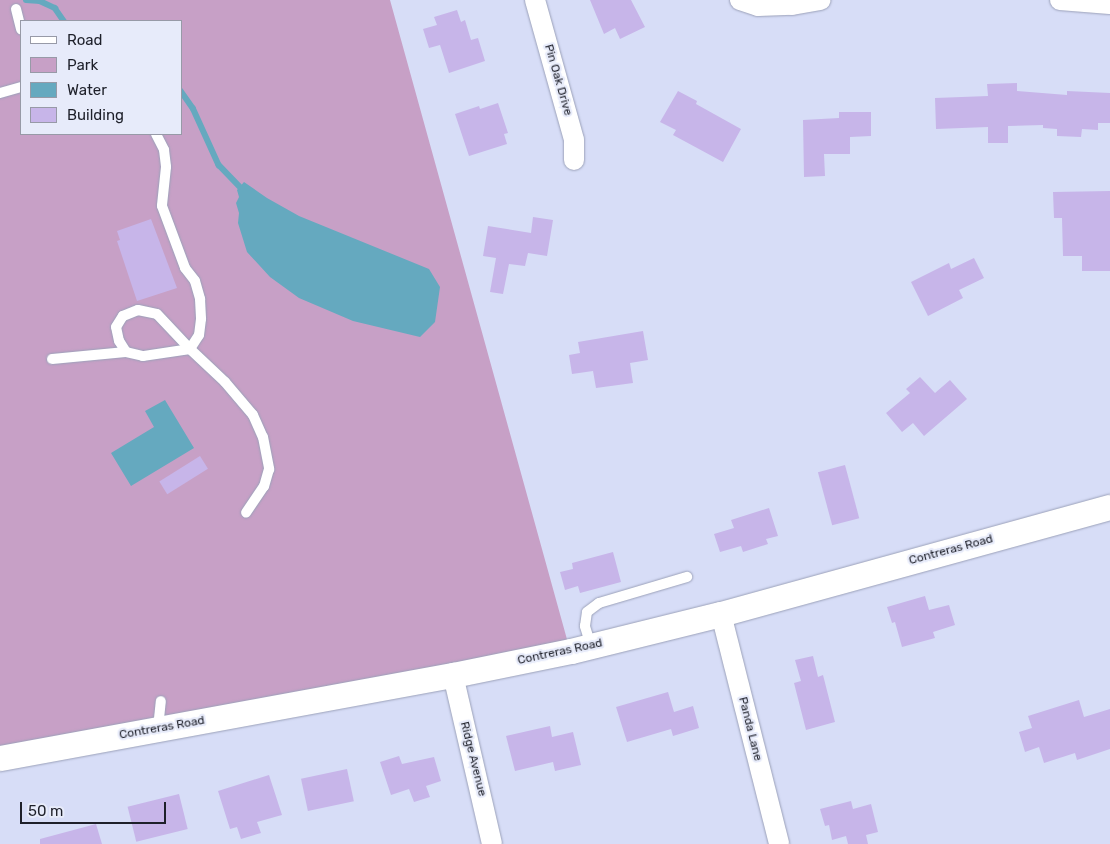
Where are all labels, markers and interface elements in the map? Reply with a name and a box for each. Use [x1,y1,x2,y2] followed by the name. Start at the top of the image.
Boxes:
[20,20,182,135] legend
[67,31,103,49] text: Road
[541,43,575,117] street label: Pin Oak Drive
[67,56,98,74] text: Park
[67,81,107,99] text: Water
[67,106,124,124] text: Building
[907,532,995,568] street label: Contreras Road
[516,636,604,668] street label: Contreras Road
[735,695,765,763] street label: Panda Lane
[118,713,206,743] street label: Contreras Road
[457,720,489,798] street label: Ridge Avenue
[22,792,169,824] scale bar
[28,802,63,820] text: 50 m

